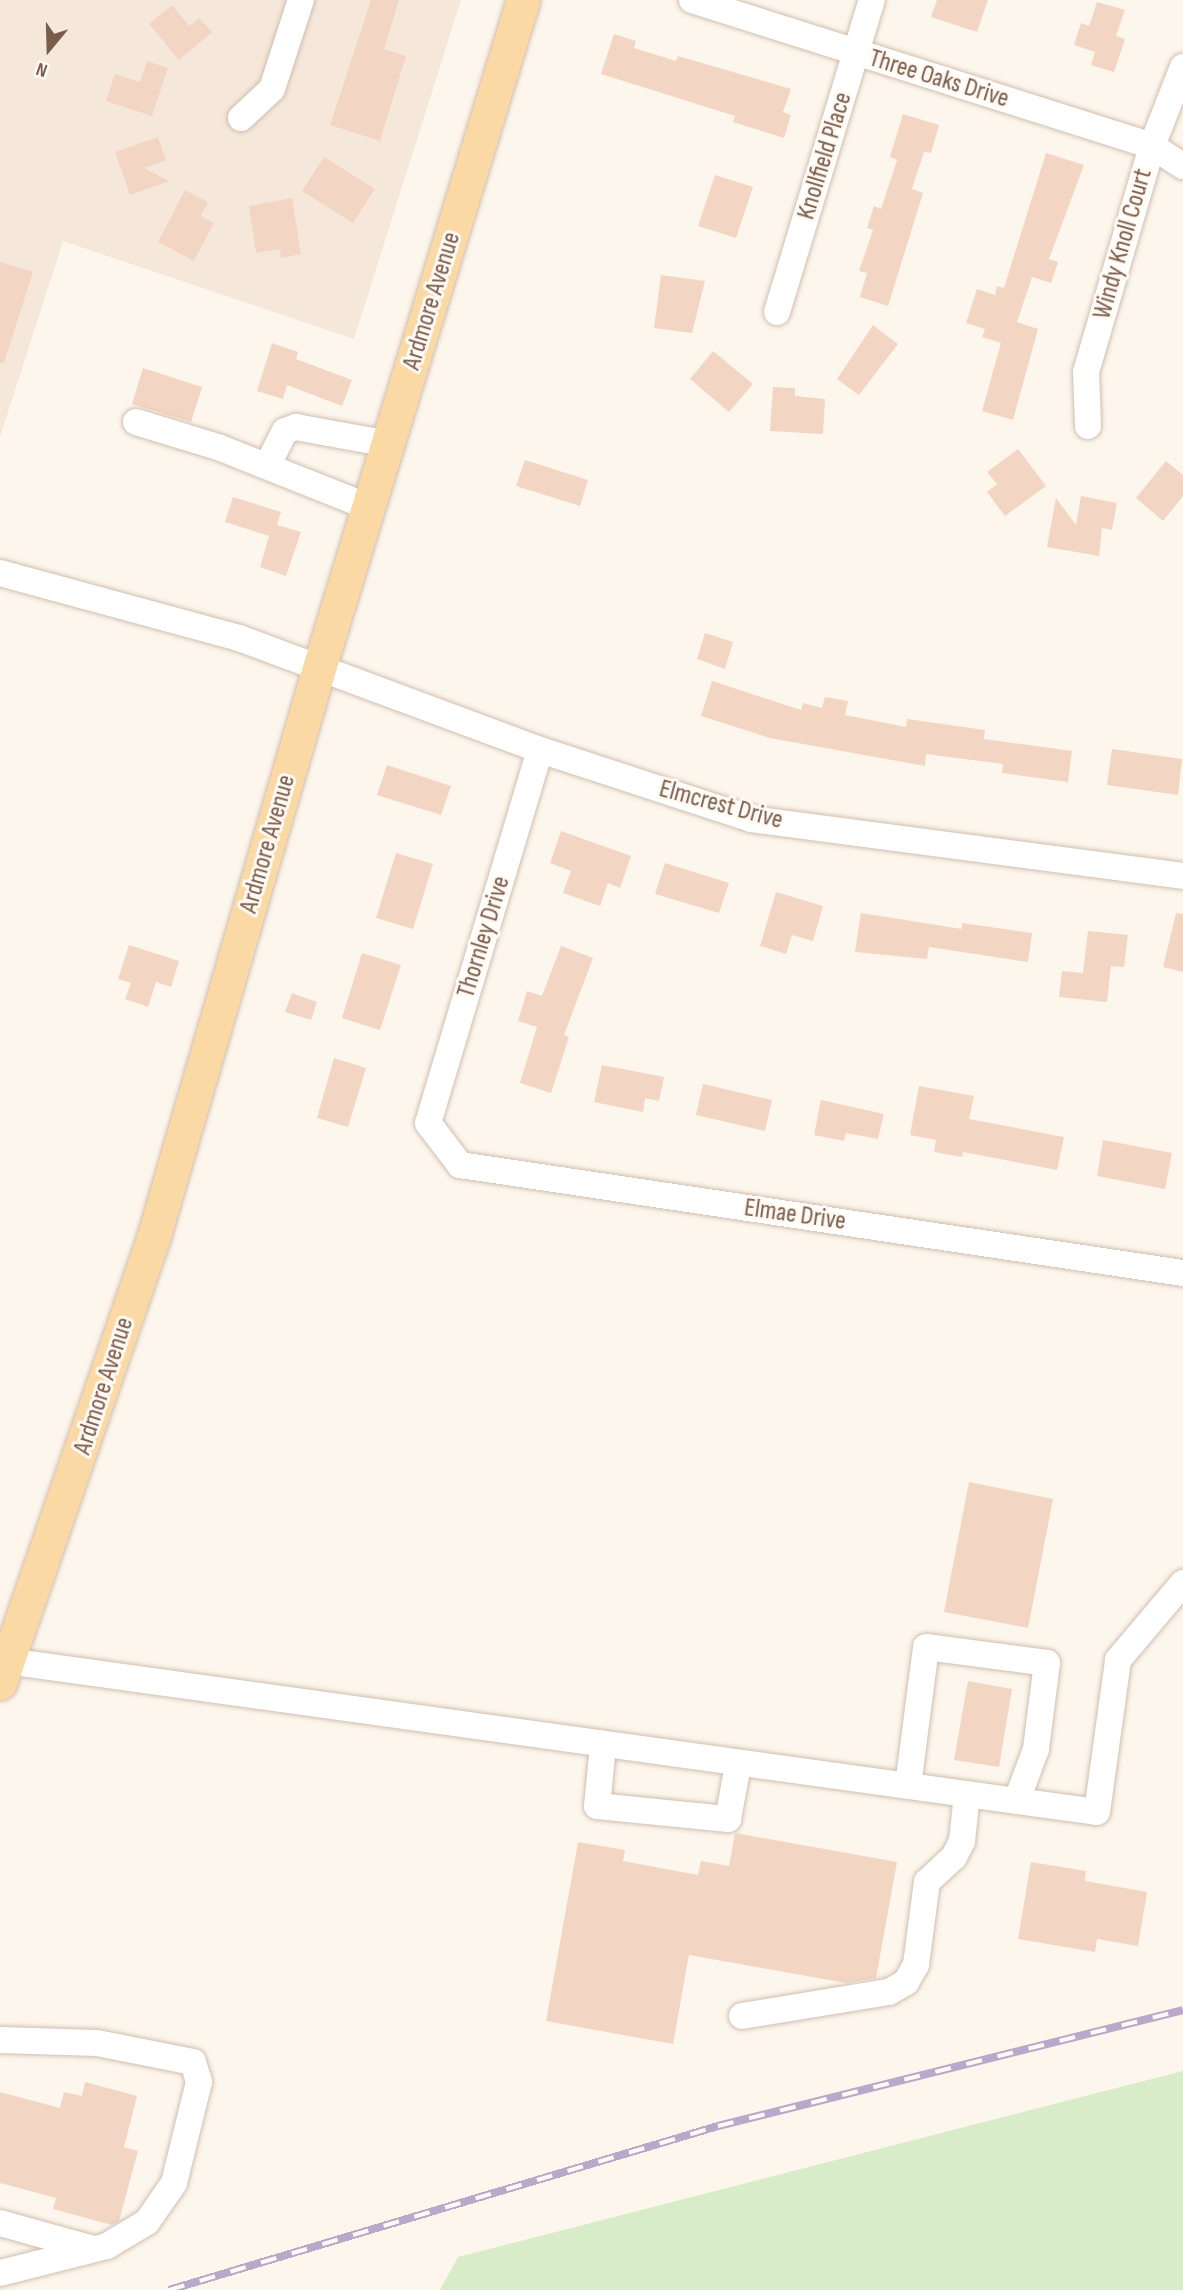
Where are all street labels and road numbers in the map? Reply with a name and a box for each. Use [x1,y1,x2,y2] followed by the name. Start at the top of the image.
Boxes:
[865,43,1013,115] street label: Three Oaks Drive
[791,89,859,223] street label: Knollfield Place
[1087,165,1159,323] street label: Windy Knoll Court
[396,228,468,374] street label: Ardmore Avenue
[233,771,303,917] street label: Ardmore Avenue
[656,774,786,836] street label: Elmcrest Drive
[451,872,517,1002] street label: Thornley Drive
[742,1192,848,1238] street label: Elmae Drive
[67,1314,141,1458] street label: Ardmore Avenue

